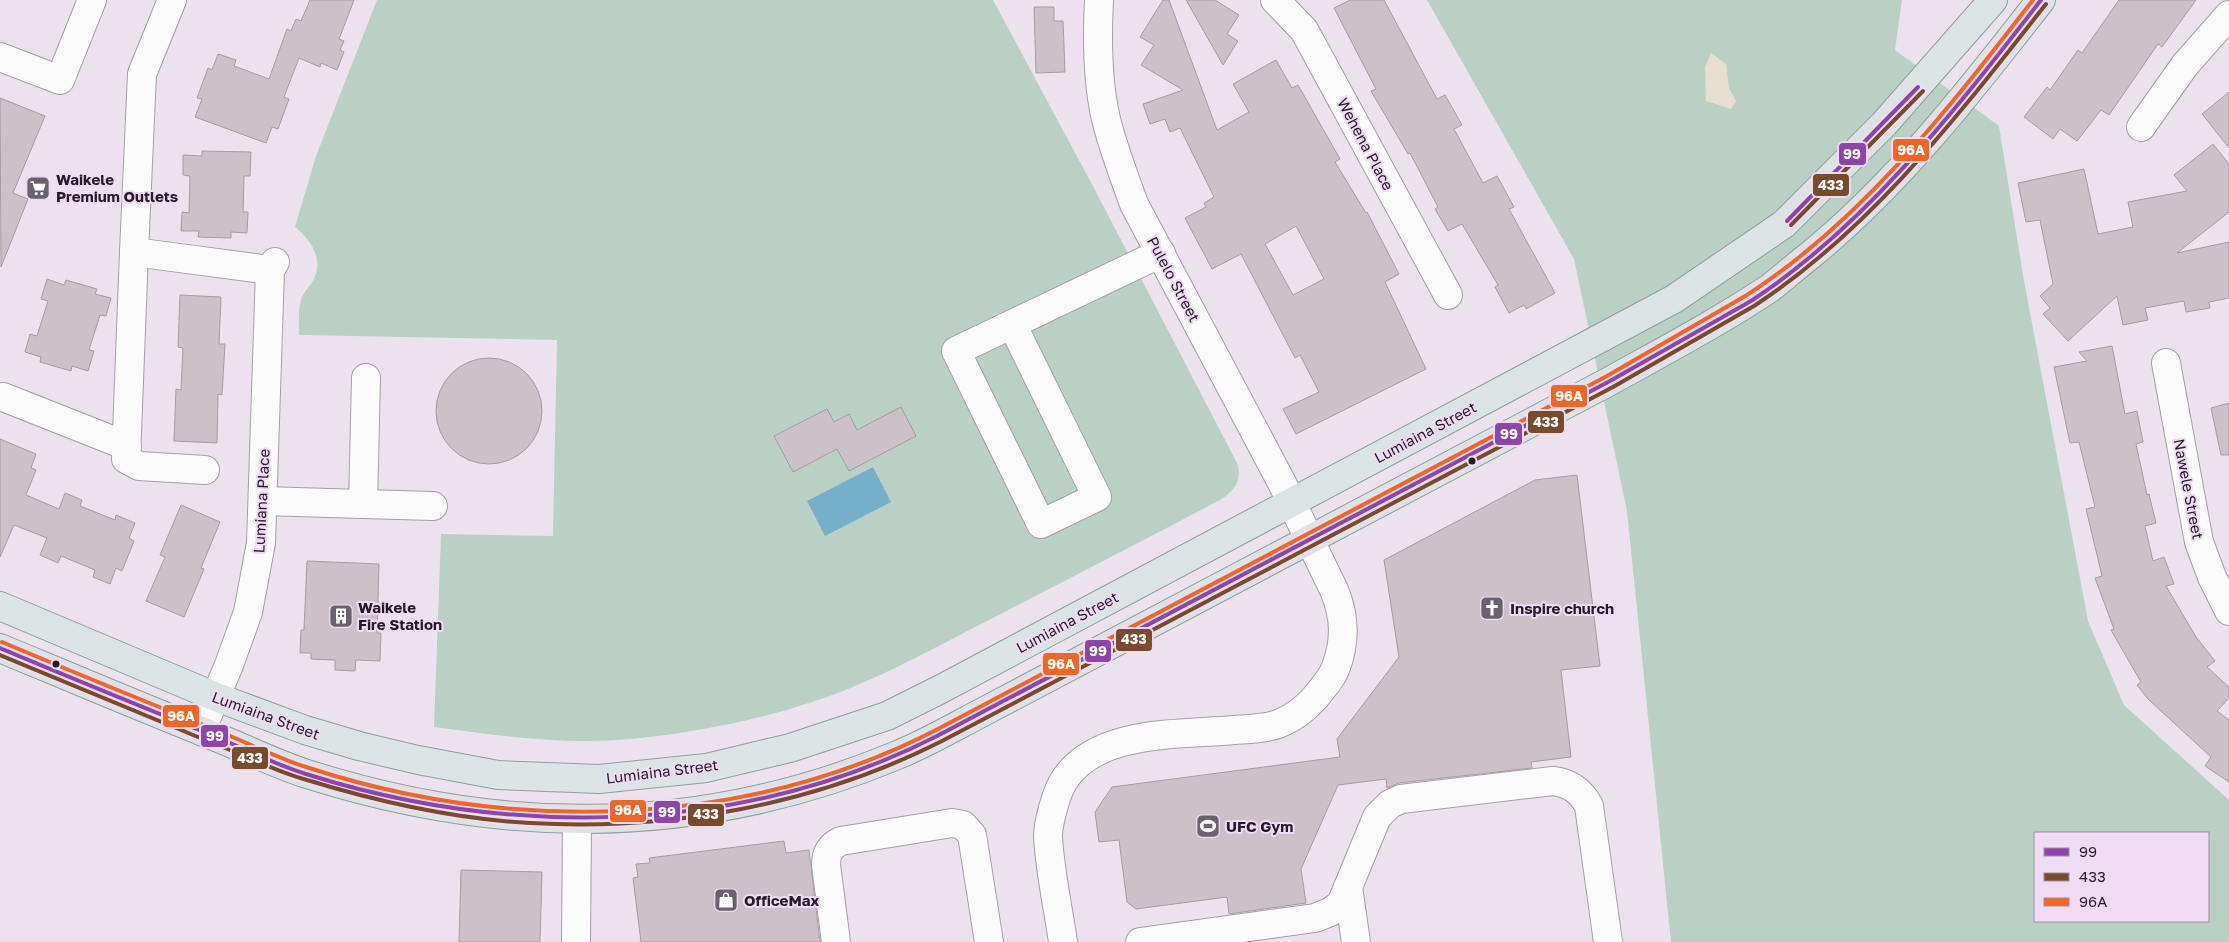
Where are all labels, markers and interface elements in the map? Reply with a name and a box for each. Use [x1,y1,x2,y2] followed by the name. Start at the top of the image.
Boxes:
[1334,95,1398,193] street label: Wehena Place
[1892,138,1930,162] line badge: 96A
[1897,141,1925,158] text: 96A
[1838,142,1867,166] line badge: 99
[1843,145,1861,162] text: 99
[56,170,178,205] place label: Waikele Premium Outlets
[1812,173,1850,197] line badge: 433
[25,175,51,201] supermarket icon: Waikele Premium Outlets
[1818,176,1844,193] text: 433
[1144,233,1204,325] street label: Pulelo Street
[1550,384,1588,408] line badge: 96A
[1555,387,1583,404] text: 96A
[1371,398,1479,466] street label: Lumiaina Street
[1527,410,1565,434] line badge: 433
[1533,413,1559,430] text: 433
[1494,422,1523,446] line badge: 99
[1500,425,1518,442] text: 99
[2170,437,2208,541] street label: Nawele Street
[249,448,273,554] street label: Lumiana Place
[1467,456,1477,466] unlabelled marker
[1013,588,1121,656] street label: Lumiaina Street
[1479,595,1505,621] church icon: Inspire church
[358,598,442,633] place label: Waikele Fire Station
[1510,599,1614,617] place label: Inspire church
[328,603,354,629] building icon: Waikele Fire Station
[1115,628,1153,652] line badge: 433
[1121,630,1147,647] text: 433
[1084,639,1112,663] line badge: 99
[1089,642,1107,659] text: 99
[1042,652,1080,676] line badge: 96A
[1047,655,1075,672] text: 96A
[51,659,61,669] unlabelled marker
[210,687,322,743] street label: Lumiaina Street
[162,704,200,728] line badge: 96A
[167,707,195,724] text: 96A
[200,724,229,748] line badge: 99
[206,727,224,744] text: 99
[231,746,269,770] line badge: 433
[237,749,263,766] text: 433
[605,755,719,787] street label: Lumiaina Street
[609,799,647,823] line badge: 96A
[653,800,681,824] line badge: 99
[614,801,642,818] text: 96A
[658,803,676,820] text: 99
[687,803,725,827] line badge: 433
[693,805,719,822] text: 433
[1195,813,1221,839] sports icon: UFC Gym
[1226,817,1293,835] place label: UFC Gym
[2034,832,2209,922] legend
[2079,842,2097,860] text: 99
[2079,867,2106,885] text: 433
[713,887,739,913] shop icon: OfficeMax
[744,891,819,909] place label: OfficeMax
[2079,892,2107,910] text: 96A

